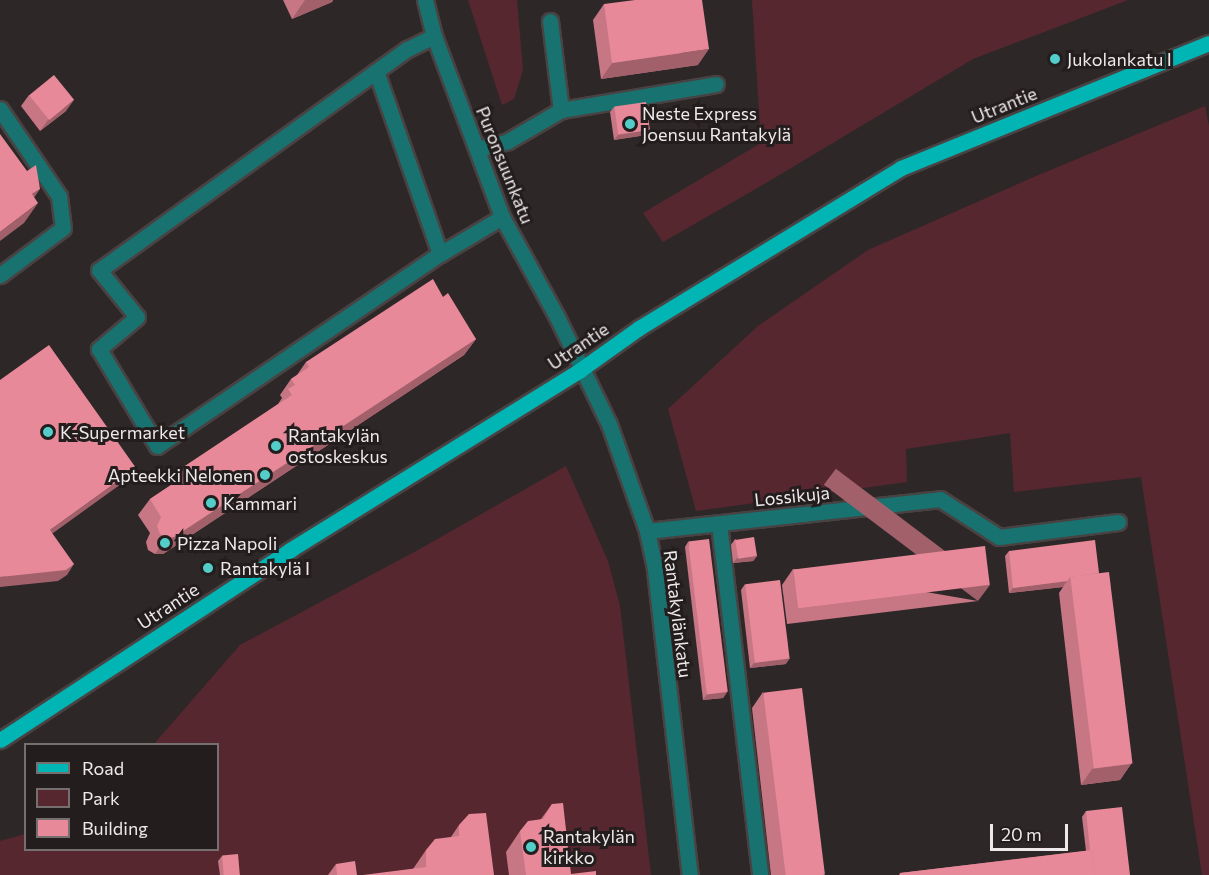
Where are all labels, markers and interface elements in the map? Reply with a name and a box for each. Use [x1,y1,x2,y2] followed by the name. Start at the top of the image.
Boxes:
[1067,48,1172,70] place label: Jukolankatu I
[1048,52,1062,66] marker: Jukolankatu I
[968,82,1040,128] street label: Utrantie
[472,103,538,227] street label: Puronsuunkatu
[642,103,791,146] place label: Neste Express Joensuu Rantakylä
[623,117,637,131] marker: Neste Express Joensuu Rantakylä
[543,318,613,374] street label: Utrantie
[60,421,185,443] place label: K-Supermarket
[41,425,55,439] marker: K-Supermarket
[288,425,388,468] place label: Rantakylän ostoskeskus
[269,439,283,453] marker: Rantakylän ostoskeskus
[108,464,253,486] place label: Apteekki Nelonen
[258,468,272,482] marker: Apteekki Nelonen
[753,481,831,511] street label: Lossikuja
[223,492,297,514] place label: Kammari
[204,496,218,510] marker: Kammari
[177,532,277,554] place label: Pizza Napoli
[158,536,172,550] marker: Pizza Napoli
[659,549,697,679] street label: Rantakylänkatu
[220,557,310,579] place label: Rantakylä I
[201,561,215,575] marker: Rantakylä I
[133,578,203,634] street label: Utrantie
[24,743,219,851] legend
[82,757,124,779] text: Road
[82,787,120,809] text: Park
[993,812,1071,850] scale bar
[82,817,148,839] text: Building
[1001,823,1042,845] text: 20 m
[543,826,635,868] place label: Rantakylän kirkko
[524,840,538,854] marker: Rantakylän kirkko

